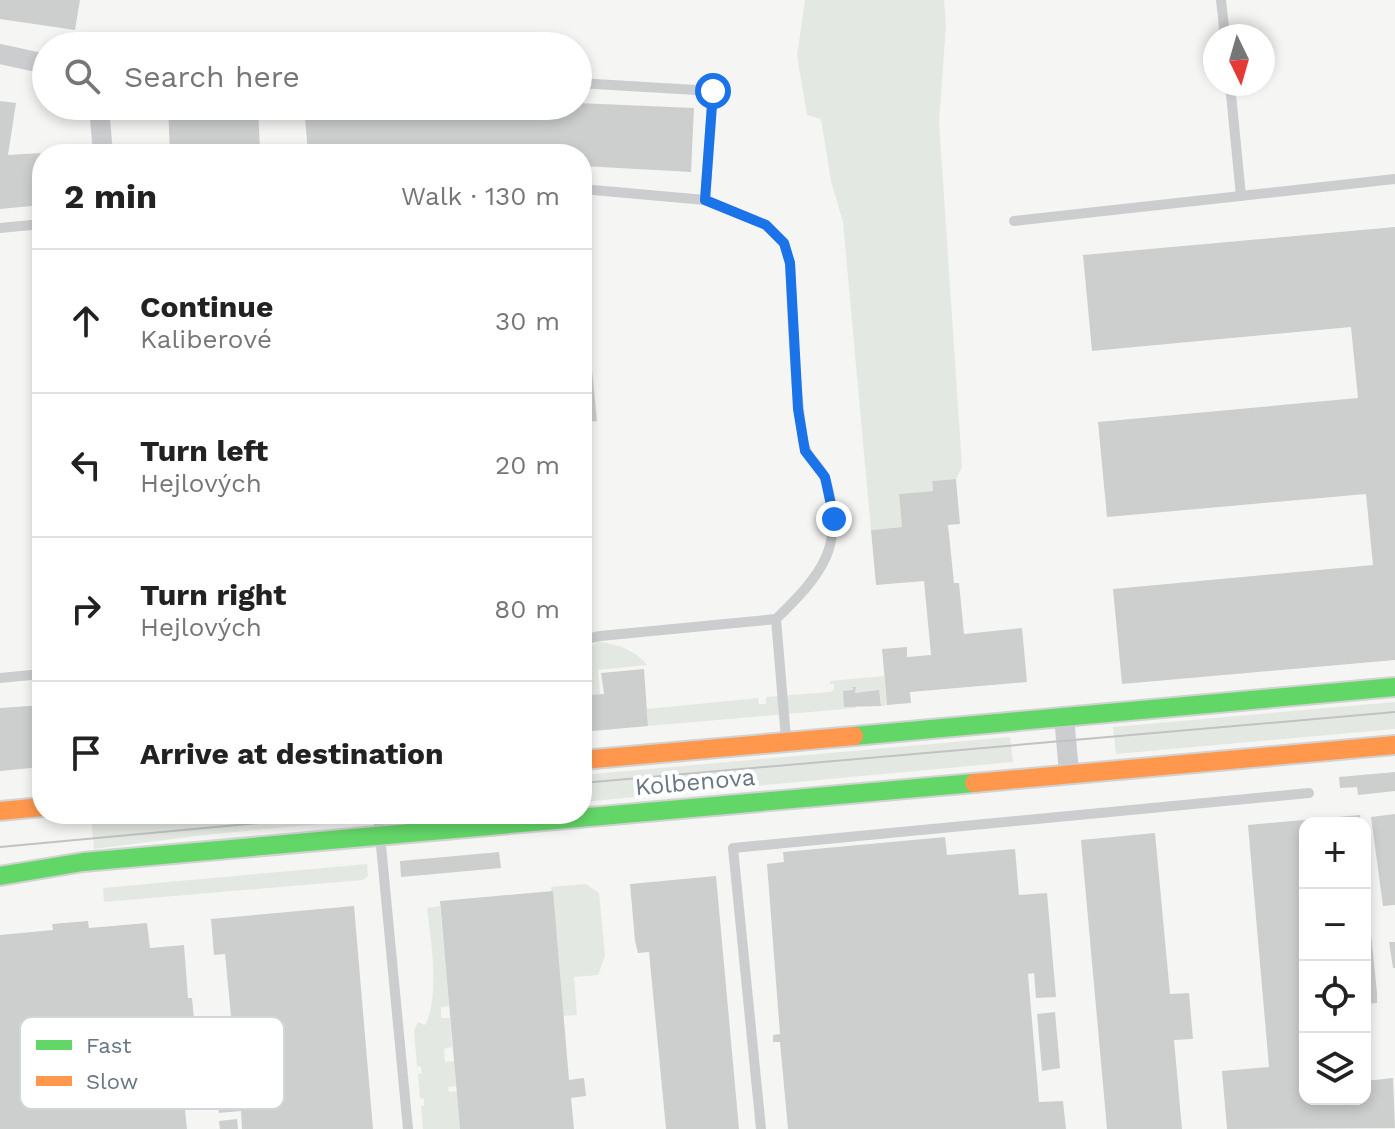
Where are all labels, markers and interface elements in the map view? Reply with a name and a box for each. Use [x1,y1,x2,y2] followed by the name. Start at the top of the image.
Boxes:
[1203,24,1275,96] north arrow
[32,32,592,120] search box
[60,54,104,98] icon: search
[124,59,300,94] text: Search here
[695,73,731,109] route start
[64,176,157,216] text: 2 min
[401,181,560,211] text: Walk · 130 m
[140,289,273,324] text: Continue
[64,299,108,343] icon: ahead
[495,306,560,336] text: 30 m
[140,324,272,354] text: Kaliberové
[140,433,268,468] text: Turn left
[64,443,108,487] icon: left
[495,450,560,480] text: 20 m
[140,468,262,498] text: Hejlových
[816,501,852,537] route end
[140,577,286,612] text: Turn right
[64,587,108,631] icon: right
[494,594,560,624] text: 80 m
[140,612,262,642] text: Hejlových
[64,731,108,775] icon: arrive
[140,736,444,771] text: Arrive at destination
[634,763,756,801] street label: Kolbenova
[1299,817,1371,1105] map controls
[1299,817,1371,889] button: +
[1299,889,1371,961] button: −
[1299,961,1371,1033] button: locate
[20,1017,284,1109] legend
[86,1033,132,1058] text: Fast
[1299,1033,1371,1105] button: layers
[86,1069,138,1094] text: Slow

